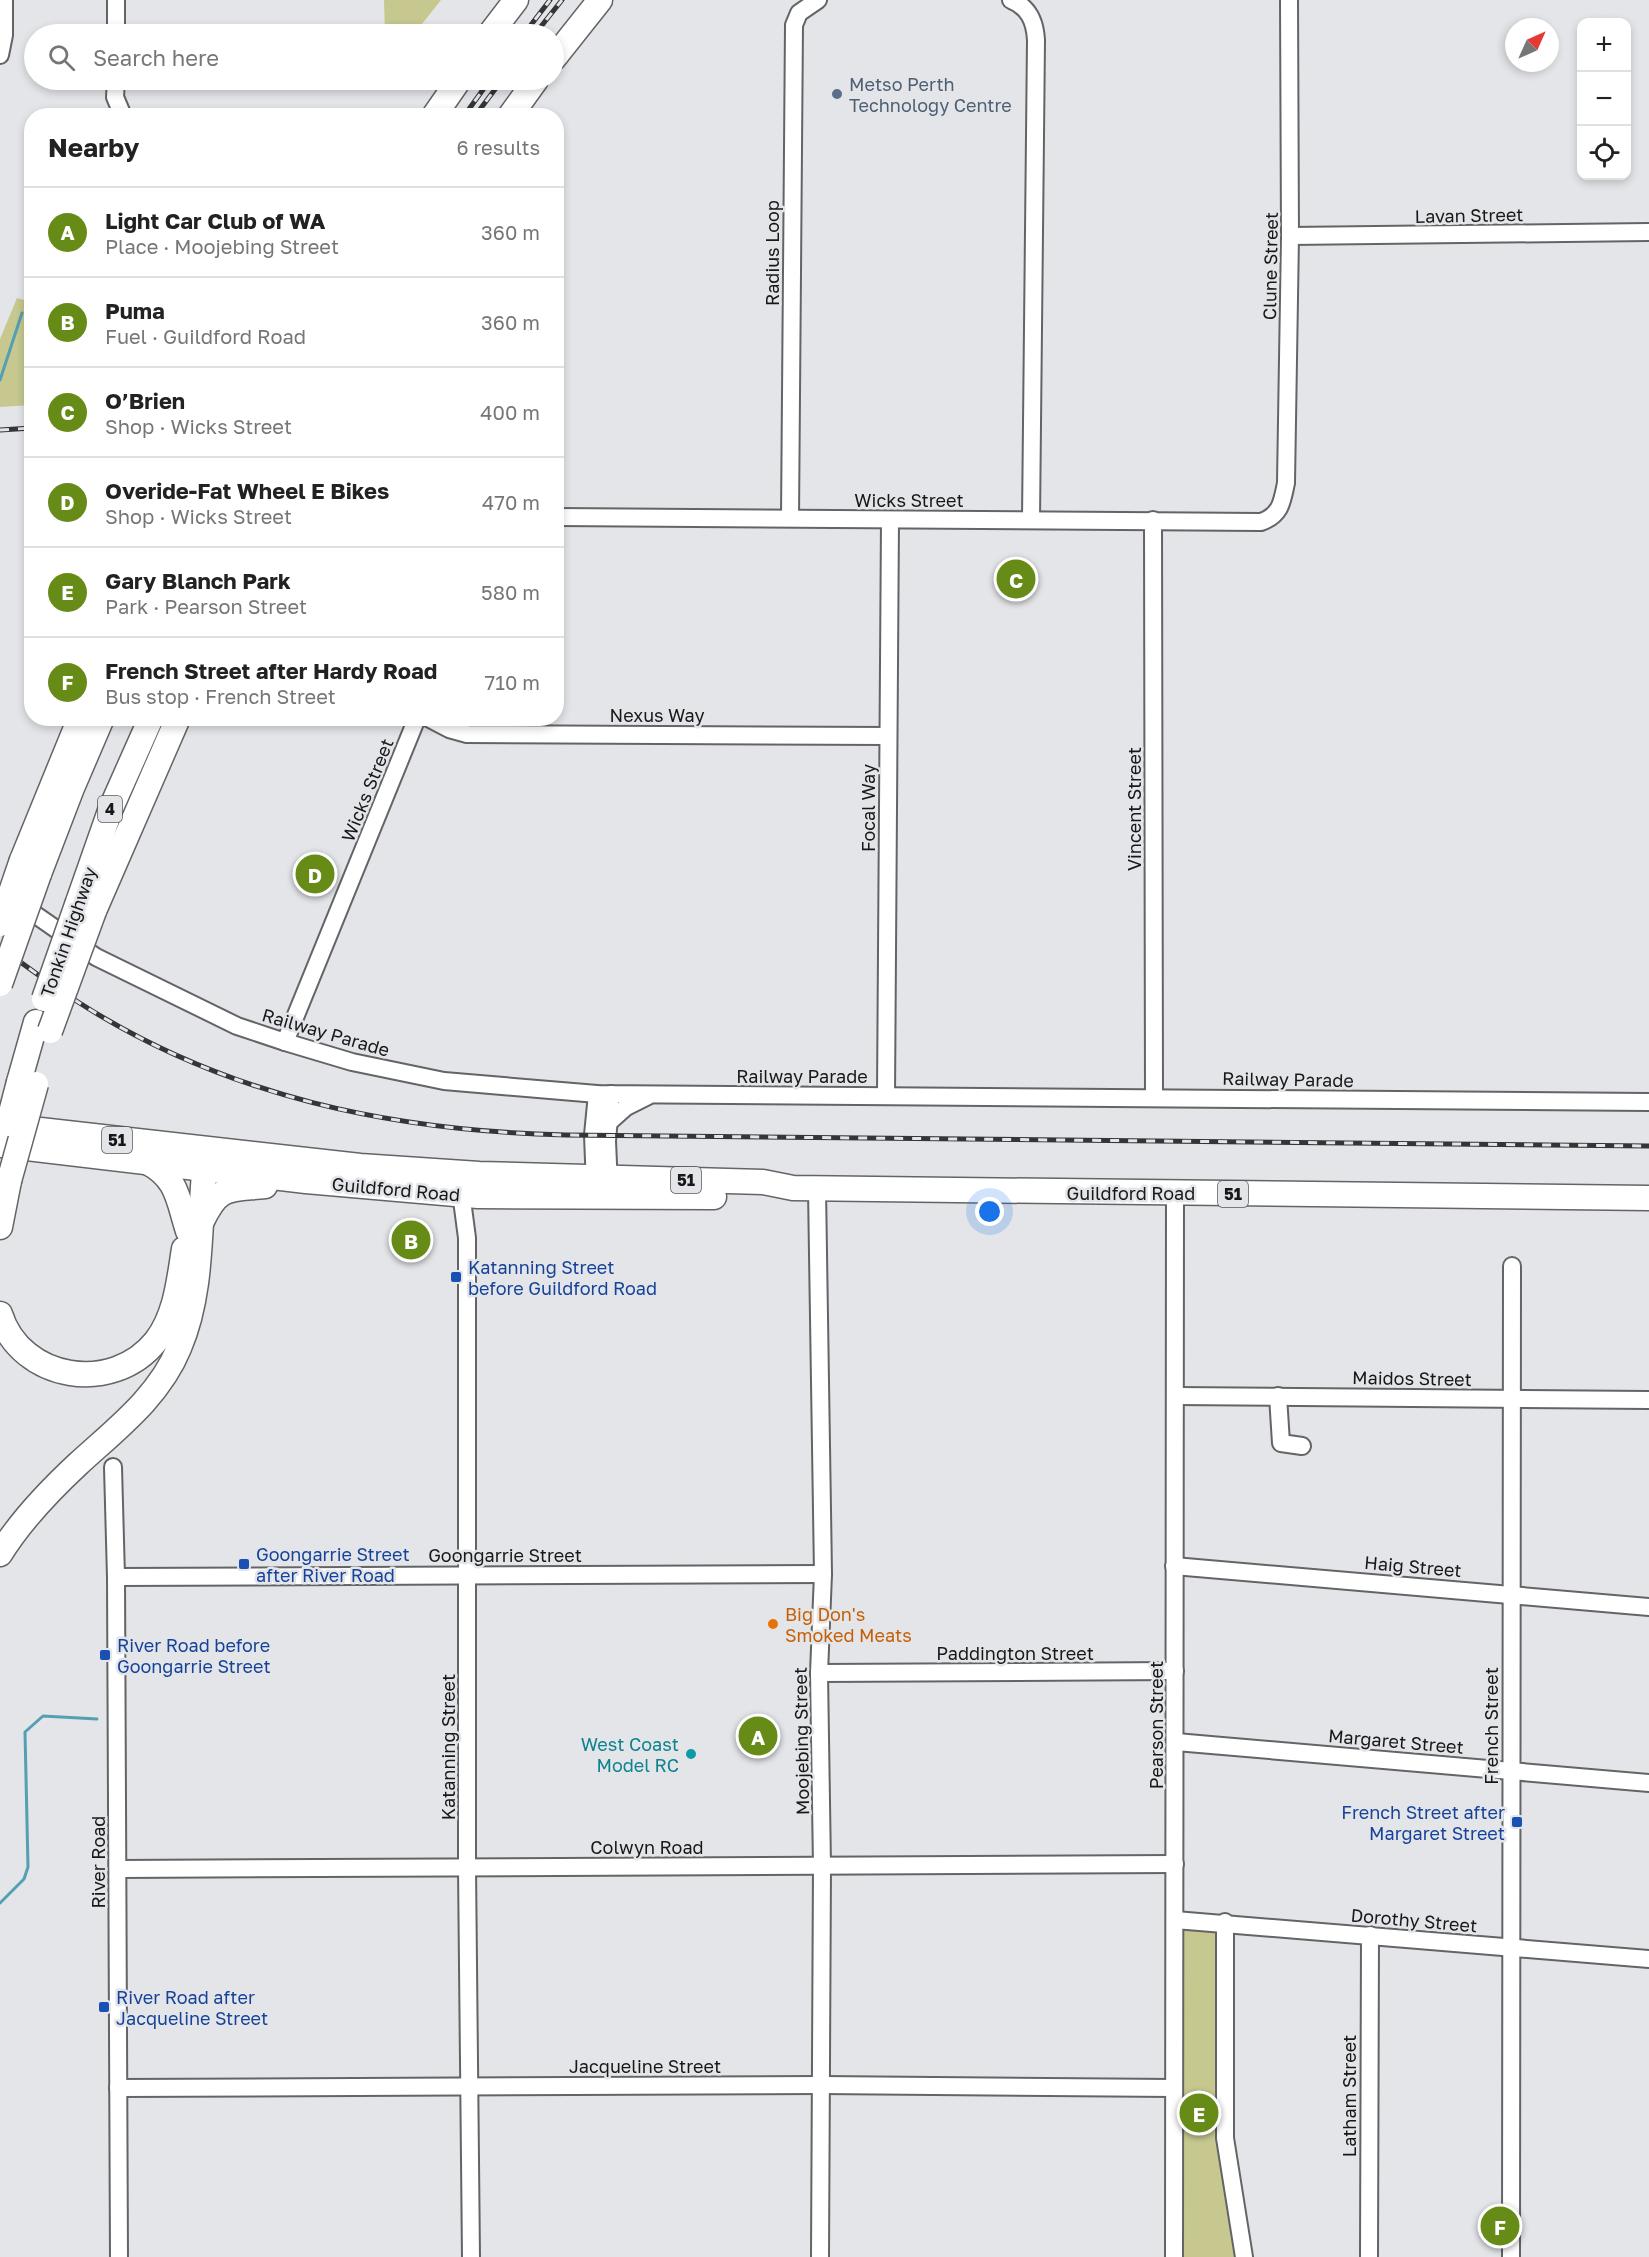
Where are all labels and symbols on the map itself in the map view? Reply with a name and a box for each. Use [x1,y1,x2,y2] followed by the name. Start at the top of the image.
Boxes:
[1505,18,1559,72] north arrow
[849,73,1012,116] place label: Metso Perth Technology Centre
[830,87,844,101] marker: Metso Perth Technology Centre
[761,200,783,306] street label: Radius Loop
[1414,203,1524,227] street label: Lavan Street
[1258,212,1282,320] street label: Clune Street
[854,489,964,511] street label: Wicks Street
[996,556,1036,602] pin: C
[609,704,705,726] street label: Nexus Way
[336,735,398,845] street label: Wicks Street
[1123,747,1145,871] street label: Vincent Street
[857,764,879,852] street label: Focal Way
[98,796,122,822] road number: 4
[296,852,334,896] pin: D
[35,864,101,1000] street label: Tonkin Highway
[260,1003,392,1061] street label: Railway Parade
[736,1065,868,1087] street label: Railway Parade
[1222,1067,1354,1091] street label: Railway Parade
[102,1127,132,1153] road number: 51
[671,1167,701,1193] road number: 51
[331,1172,461,1206] street label: Guildford Road
[1218,1181,1248,1207] road number: 51
[1067,1182,1195,1204] street label: Guildford Road
[975,1197,1004,1226] your location
[392,1218,430,1262] pin: B
[468,1256,657,1299] place label: Katanning Street before Guildford Road
[449,1270,463,1284] marker: Katanning Street before Guildford Road
[1352,1366,1472,1390] street label: Maidos Street
[256,1543,410,1586] place label: Goongarrie Street after River Road
[428,1544,582,1566] street label: Goongarrie Street
[1363,1551,1463,1581] street label: Haig Street
[237,1557,251,1571] marker: Goongarrie Street after River Road
[785,1603,912,1646] place label: Big Don's Smoked Meats
[766,1617,780,1631] marker: Big Don's Smoked Meats
[117,1634,271,1677] place label: River Road before Goongarrie Street
[936,1642,1094,1664] street label: Paddington Street
[98,1648,112,1662] marker: River Road before Goongarrie Street
[1145,1661,1167,1789] street label: Pearson Street
[789,1667,813,1815] street label: Moojebing Street
[1480,1667,1502,1785] street label: French Street
[437,1674,459,1820] street label: Katanning Street
[738,1714,777,1758] pin: A
[1327,1724,1465,1758] street label: Margaret Street
[581,1733,679,1776] place label: West Coast Model RC
[684,1747,698,1761] marker: West Coast Model RC
[1341,1801,1505,1844] place label: French Street after Margaret Street
[1510,1815,1524,1829] marker: French Street after Margaret Street
[87,1816,109,1908] street label: River Road
[590,1836,704,1858] street label: Colwyn Road
[1350,1904,1478,1936] street label: Dorothy Street
[116,1986,268,2029] place label: River Road after Jacqueline Street
[97,2000,111,2014] marker: River Road after Jacqueline Street
[1338,2035,1360,2157] street label: Latham Street
[569,2055,721,2077] street label: Jacqueline Street
[1180,2090,1218,2136] pin: E
[1480,2204,1520,2248] pin: F

